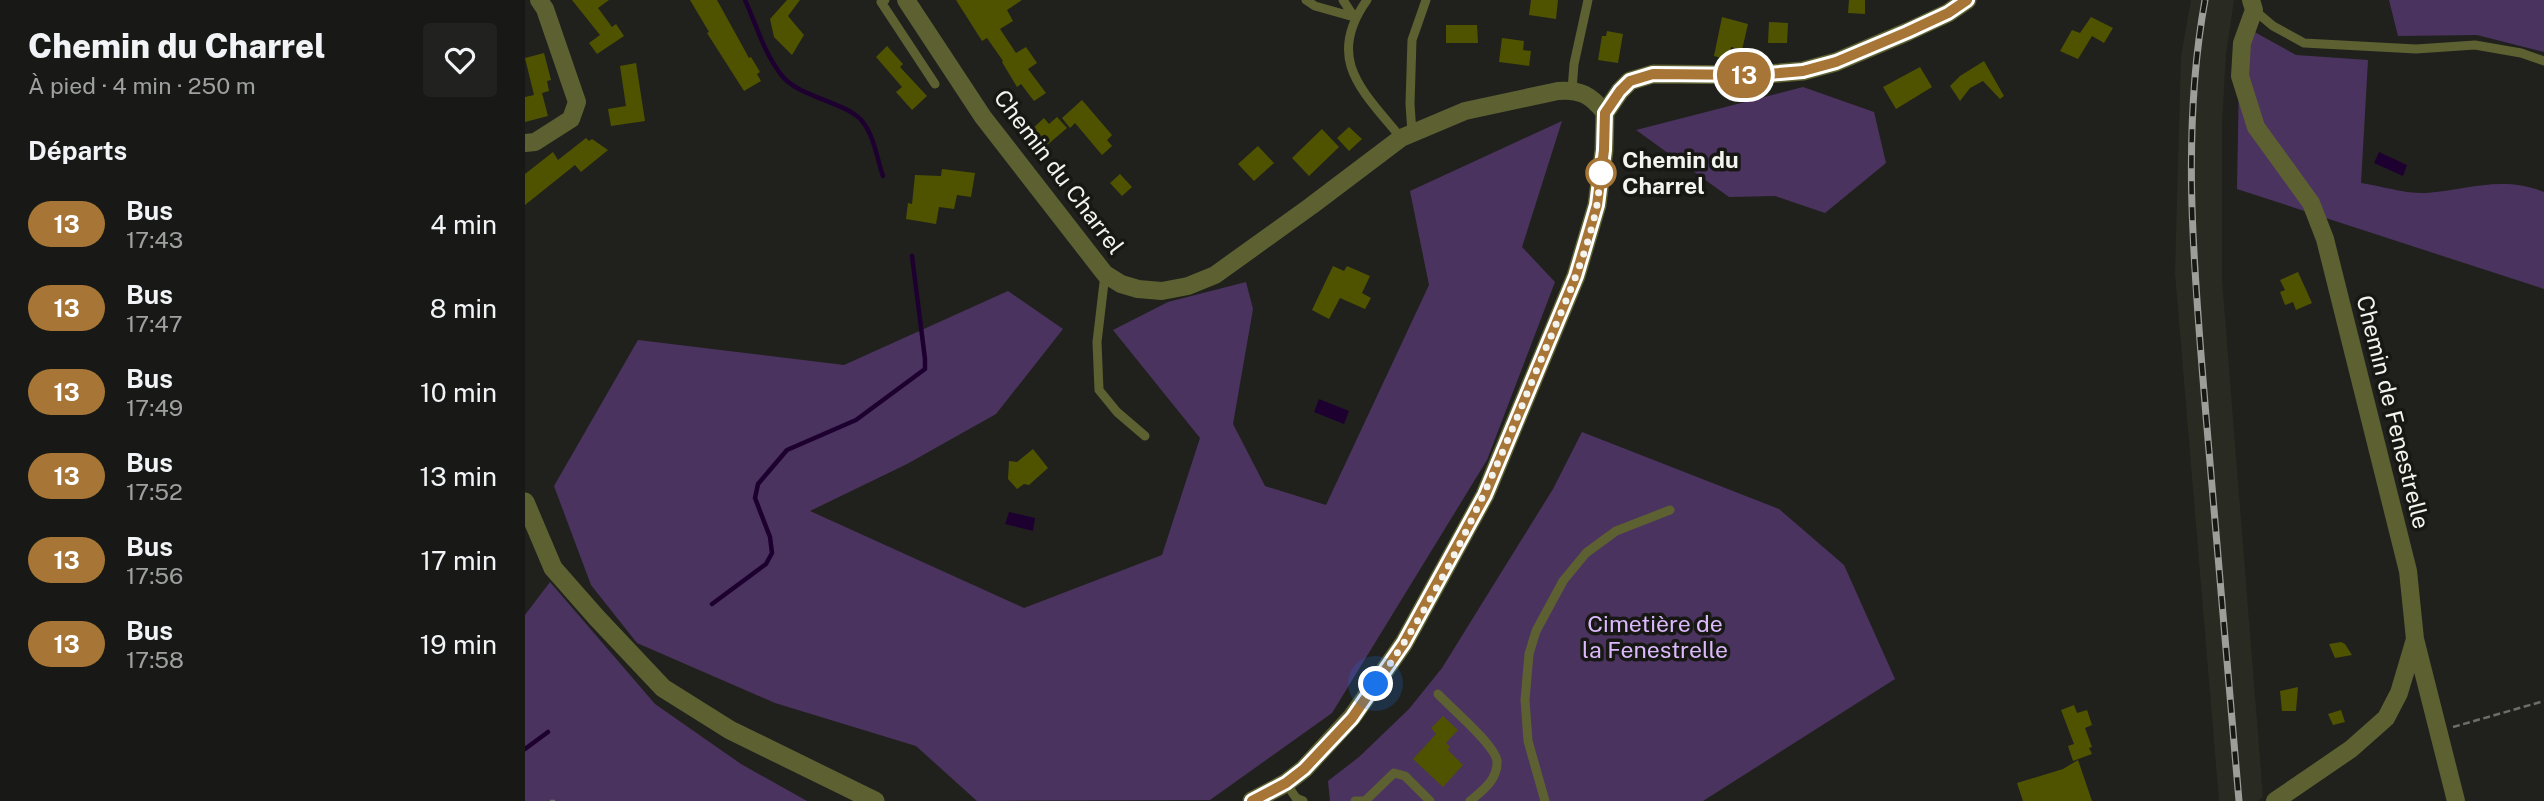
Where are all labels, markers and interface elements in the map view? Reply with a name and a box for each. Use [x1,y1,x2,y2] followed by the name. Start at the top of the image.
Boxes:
[423,23,497,97] button: heart
[28,27,325,65] text: Chemin du Charrel
[1713,52,1775,98] line badge: 13
[1731,61,1757,89] text: 13
[28,72,256,99] text: À pied · 4 min · 250 m
[989,84,1130,259] street label: Chemin du Charrel
[28,135,127,166] text: Départs
[1622,146,1739,199] place label: Chemin du Charrel
[1586,158,1616,188] marker: Chemin du Charrel
[126,195,173,226] text: Bus
[430,209,497,240] text: 4 min
[53,210,80,238] text: 13
[126,226,183,253] text: 17:43
[126,279,173,310] text: Bus
[2351,292,2436,531] street label: Chemin de Fenestrelle
[430,293,497,324] text: 8 min
[53,294,80,322] text: 13
[126,310,182,337] text: 17:47
[126,363,173,394] text: Bus
[420,377,497,408] text: 10 min
[53,378,80,406] text: 13
[126,394,183,421] text: 17:49
[126,447,173,478] text: Bus
[420,461,497,492] text: 13 min
[53,462,80,490] text: 13
[126,478,183,505] text: 17:52
[126,531,173,562] text: Bus
[420,545,497,576] text: 17 min
[53,546,80,574] text: 13
[126,562,183,589] text: 17:56
[1582,610,1728,663] park label: Cimetière de la Fenestrelle
[126,615,173,646] text: Bus
[420,629,497,660] text: 19 min
[53,630,80,658] text: 13
[126,646,184,673] text: 17:58
[1358,666,1393,701] your location

